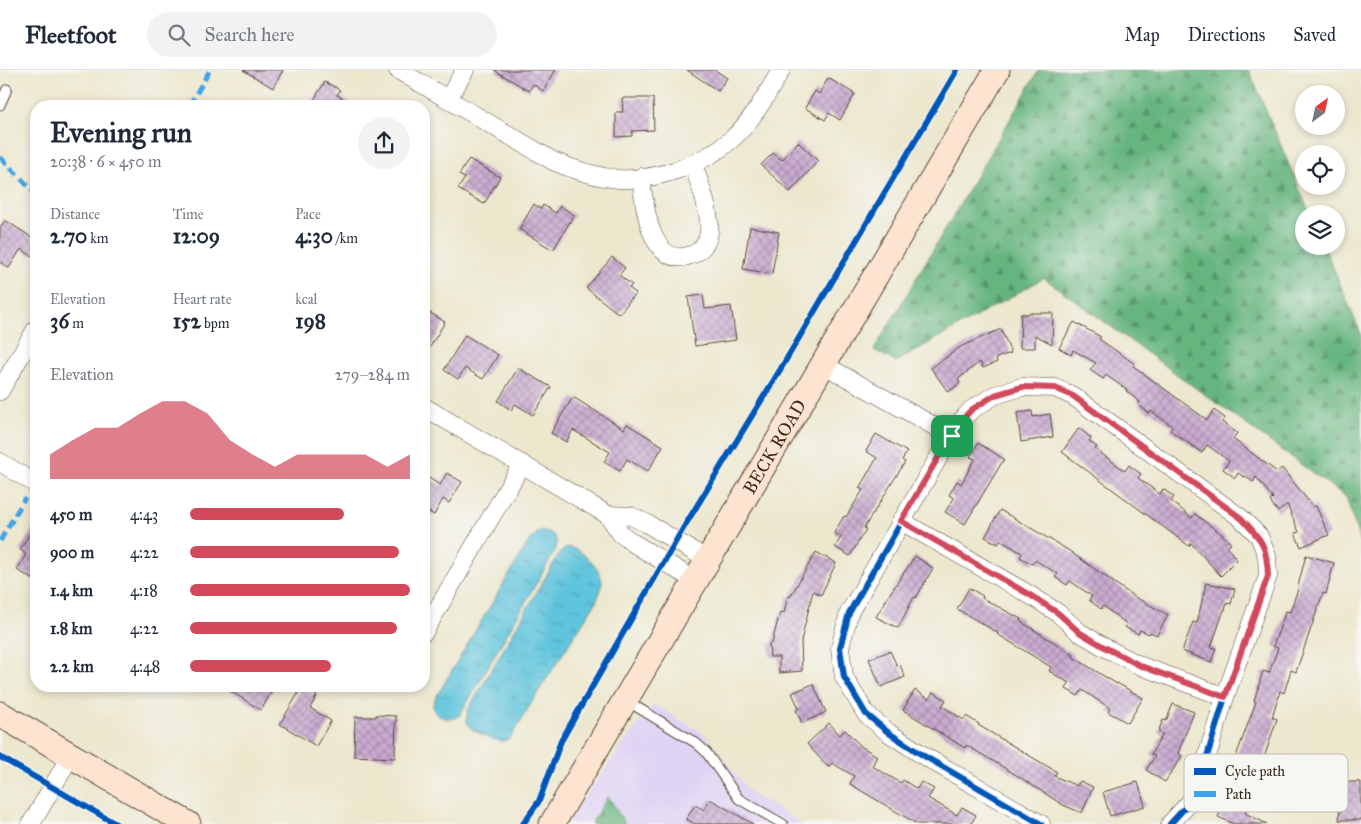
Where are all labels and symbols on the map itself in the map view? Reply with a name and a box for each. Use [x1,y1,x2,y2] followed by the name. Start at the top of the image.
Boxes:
[1295,85,1345,135] north arrow
[738,396,811,498] street label: BECK ROAD
[931,415,973,457] pin
[1184,754,1348,812] legend
[1225,763,1285,780] text: Cycle path
[1225,786,1252,803] text: Path

